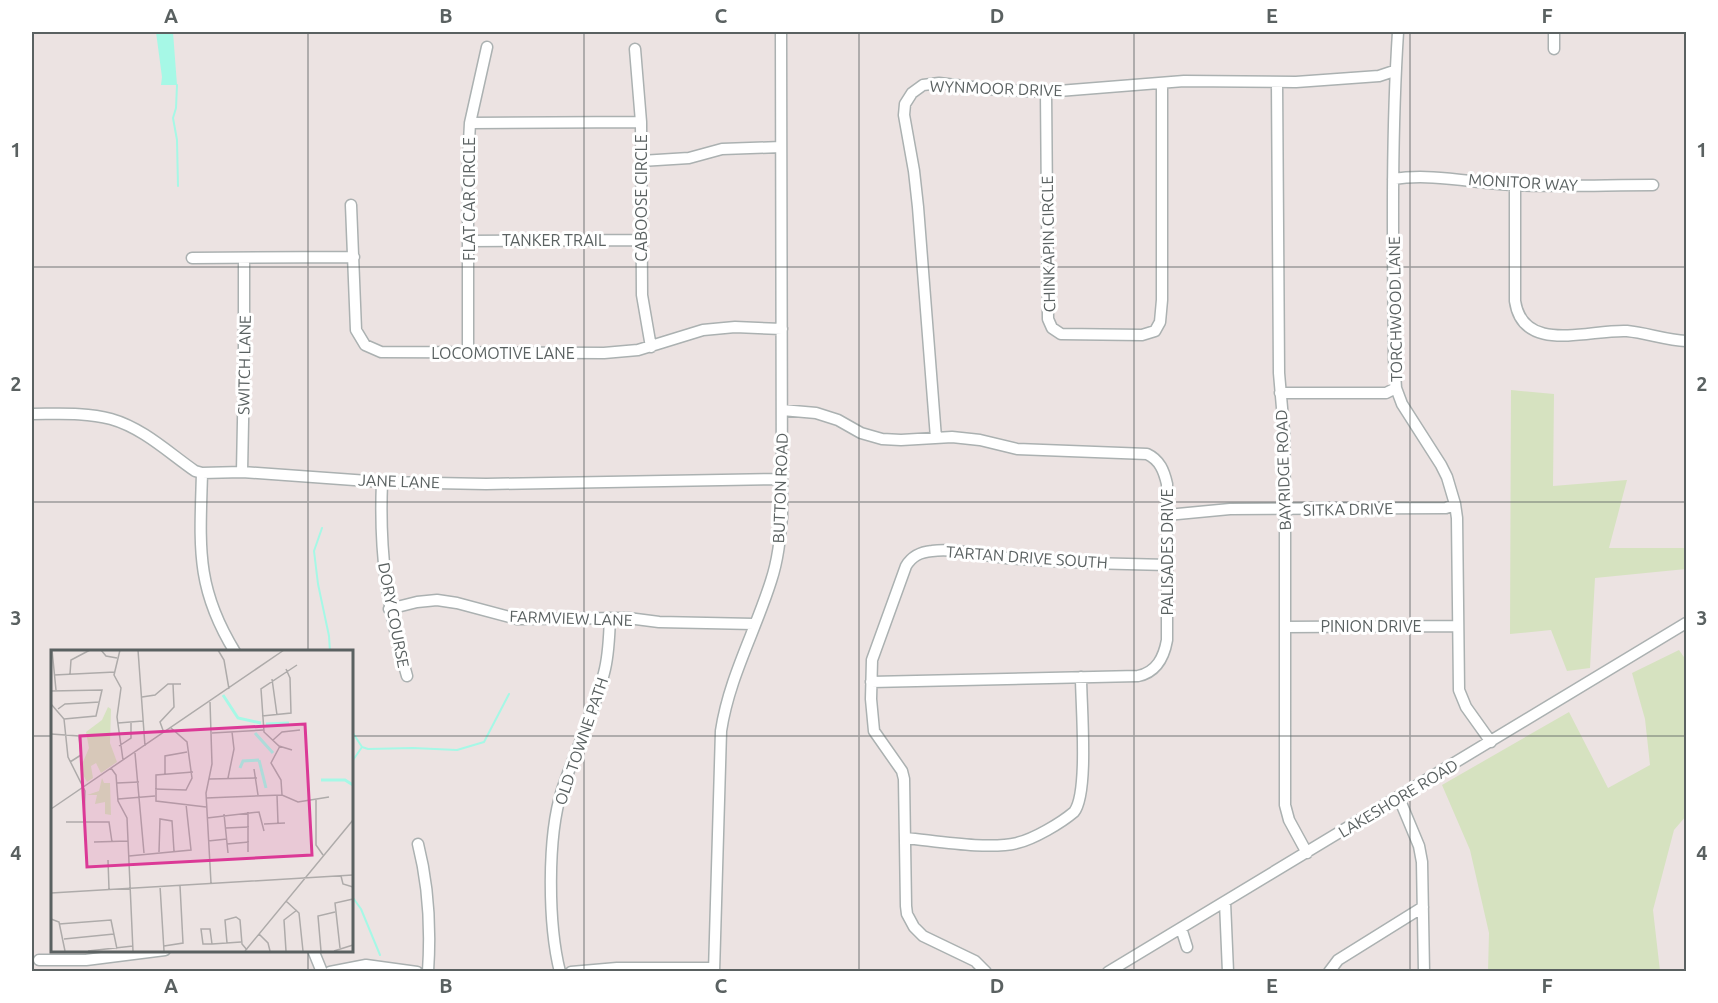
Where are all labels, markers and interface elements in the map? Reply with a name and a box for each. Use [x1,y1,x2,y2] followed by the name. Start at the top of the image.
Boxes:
[164,4,178,27] text: A
[439,4,453,27] text: B
[715,4,728,27] text: C
[990,4,1004,27] text: D
[1266,4,1278,27] text: E
[1541,4,1553,27] text: F
[929,77,1063,99] street label: WYNMOOR DRIVE
[632,134,650,262] street label: CABOOSE CIRCLE
[460,137,478,261] street label: FLAT CAR CIRCLE
[10,138,22,161] text: 1
[1696,138,1708,161] text: 1
[1468,170,1579,194] street label: MONITOR WAY
[1038,176,1058,312] street label: CHINKAPIN CIRCLE
[502,231,606,249] street label: TANKER TRAIL
[1385,236,1405,382] street label: TORCHWOOD LANE
[234,315,254,415] street label: SWITCH LANE
[431,344,575,362] street label: LOCOMOTIVE LANE
[10,372,22,395] text: 2
[1696,372,1708,395] text: 2
[1272,409,1294,531] street label: BAYRIDGE ROAD
[769,433,791,543] street label: BUTTON ROAD
[358,471,440,491] street label: JANE LANE
[1158,488,1176,616] street label: PALISADES DRIVE
[1303,499,1393,519] street label: SITKA DRIVE
[946,542,1108,572] street label: TARTAN DRIVE SOUTH
[375,561,413,669] street label: DORY COURSE
[10,606,22,629] text: 3
[1696,606,1708,629] text: 3
[509,607,633,629] street label: FARMVIEW LANE
[1320,617,1422,635] street label: PINION DRIVE
[51,650,352,952] inset map
[551,675,611,807] street label: OLD TOWNE PATH
[1335,755,1461,841] street label: LAKESHORE ROAD
[10,841,22,864] text: 4
[1696,841,1708,864] text: 4
[164,974,178,997] text: A
[439,974,453,997] text: B
[715,974,728,997] text: C
[990,974,1004,997] text: D
[1266,974,1278,997] text: E
[1541,974,1553,997] text: F

